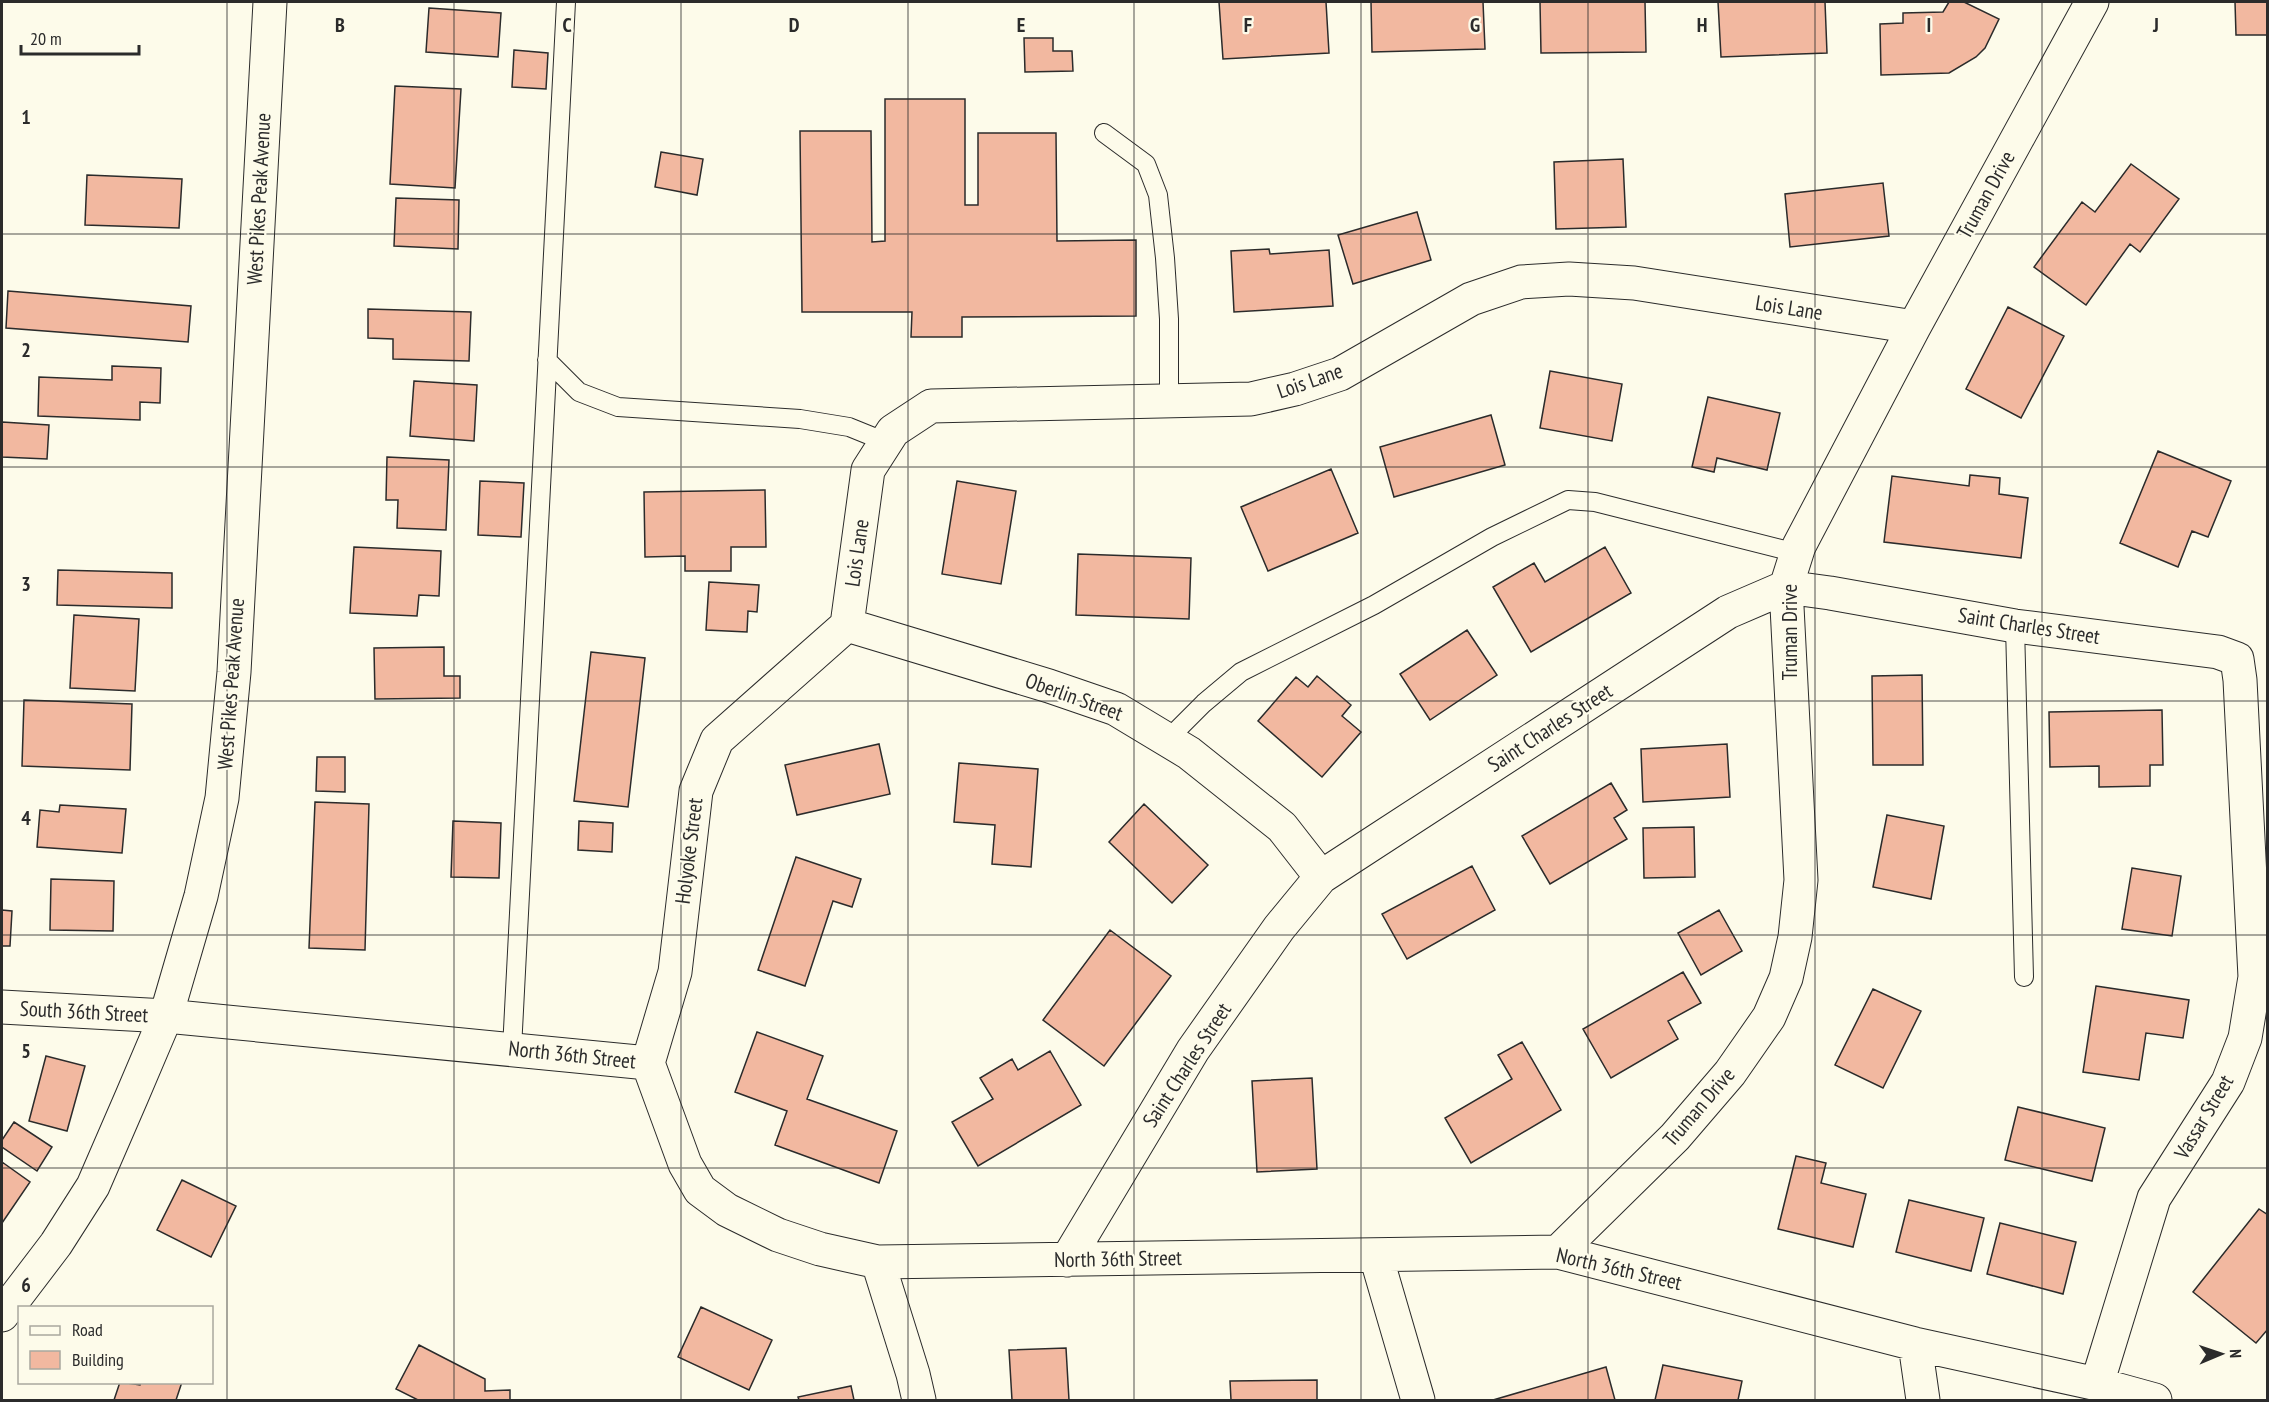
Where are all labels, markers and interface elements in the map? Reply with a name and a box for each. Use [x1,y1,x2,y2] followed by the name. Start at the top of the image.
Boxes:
[335,12,345,38] text: B
[562,12,572,38] text: C
[789,12,800,38] text: D
[1017,12,1025,38] text: E
[1244,12,1252,38] text: F
[1470,12,1480,38] text: G
[1697,12,1707,38] text: H
[1927,12,1931,38] text: I
[2152,12,2159,38] text: J
[21,18,140,56] scale bar
[30,27,62,50] text: 20 m
[21,104,31,130] text: 1
[241,112,276,286] street label: West Pikes Peak Avenue
[1950,146,2021,243] street label: Truman Drive
[1754,289,1825,326] street label: Lois Lane
[21,337,31,363] text: 2
[1273,357,1346,404] street label: Lois Lane
[838,518,875,588] street label: Lois Lane
[21,571,31,597] text: 3
[1776,584,1803,680] street label: Truman Drive
[211,597,250,771] street label: West Pikes Peak Avenue
[1956,601,2102,650] street label: Saint Charles Street
[1022,666,1127,727] street label: Oberlin Street
[1482,677,1617,778] street label: Saint Charles Street
[669,796,708,906] street label: Holyoke Street
[21,805,31,831] text: 4
[19,995,149,1028] street label: South 36th Street
[1136,997,1237,1132] street label: Saint Charles Street
[507,1034,637,1075] street label: North 36th Street
[21,1038,31,1064] text: 5
[1657,1061,1740,1152] street label: Truman Drive
[2167,1070,2239,1165] street label: Vassar Street
[1554,1241,1685,1296] street label: North 36th Street
[1054,1244,1182,1273] street label: North 36th Street
[21,1272,31,1298] text: 6
[18,1306,213,1384] legend
[72,1318,103,1341] text: Road
[2191,1324,2251,1384] north arrow
[72,1348,124,1371] text: Building
[2226,1349,2246,1358] text: N

